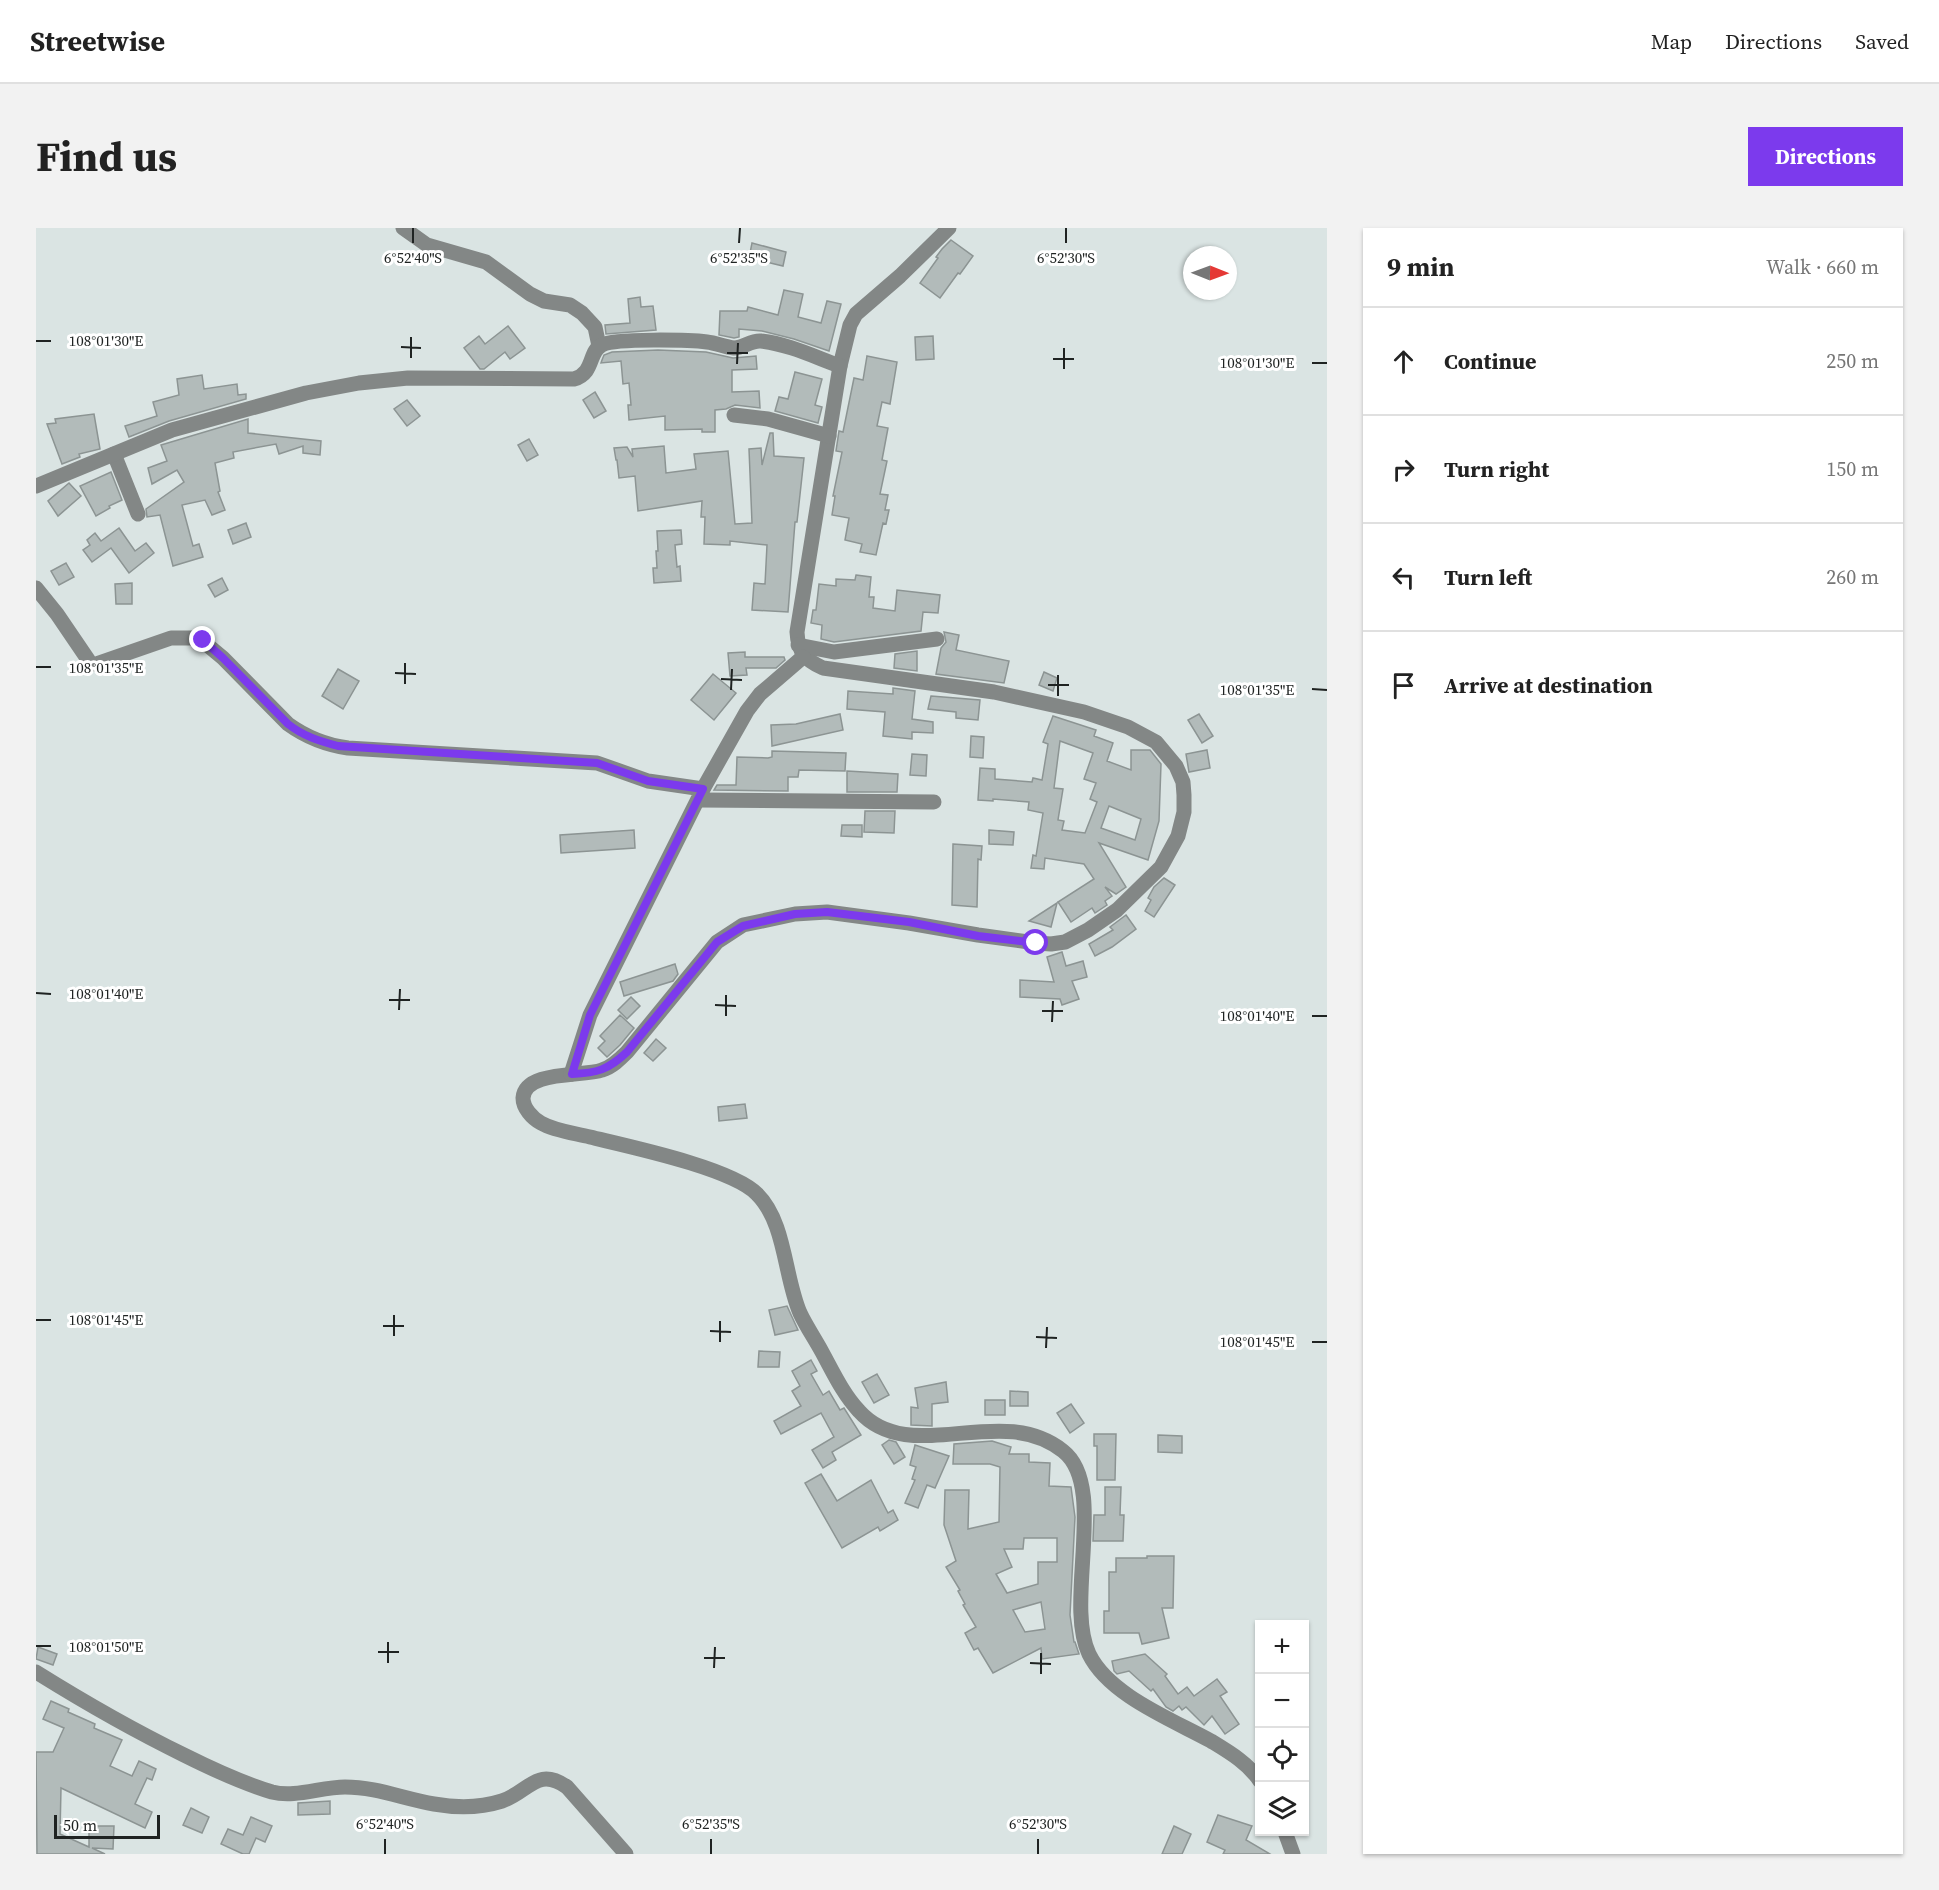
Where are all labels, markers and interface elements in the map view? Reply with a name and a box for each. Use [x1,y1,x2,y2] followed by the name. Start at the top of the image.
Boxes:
[30,22,165,60] text: Streetwise
[1651,27,1692,56] text: Map
[1725,27,1822,56] text: Directions
[1855,27,1909,56] text: Saved
[36,127,177,185] text: Find us
[1748,127,1903,186] button: Directions
[1183,246,1237,300] north arrow
[384,247,442,268] text: 6°52'40"S
[710,247,768,268] text: 6°52'35"S
[1037,247,1095,268] text: 6°52'30"S
[1387,249,1454,285] text: 9 min
[1766,253,1879,281] text: Walk · 660 m
[69,330,143,351] text: 108°01'30"E
[1387,345,1420,378] icon: ahead
[1444,346,1537,376] text: Continue
[1826,347,1879,375] text: 250 m
[1220,352,1294,373] text: 108°01'30"E
[1387,453,1420,486] icon: right
[1444,454,1549,484] text: Turn right
[1826,455,1879,483] text: 150 m
[1387,561,1420,594] icon: left
[1444,562,1532,592] text: Turn left
[1826,563,1879,591] text: 260 m
[189,626,215,652] route end
[69,657,143,678] text: 108°01'35"E
[1387,669,1420,702] icon: arrive
[1444,670,1653,700] text: Arrive at destination
[1220,679,1294,700] text: 108°01'35"E
[1022,929,1048,955] route start
[69,983,143,1004] text: 108°01'40"E
[1220,1005,1294,1026] text: 108°01'40"E
[69,1309,143,1330] text: 108°01'45"E
[1220,1331,1294,1352] text: 108°01'45"E
[1255,1620,1309,1836] map controls
[1255,1620,1309,1674] button: +
[69,1636,143,1657] text: 108°01'50"E
[1255,1674,1309,1728] button: −
[1255,1728,1309,1782] button: locate
[1255,1782,1309,1836] button: layers
[54,1812,160,1840] scale bar
[356,1813,414,1834] text: 6°52'40"S
[682,1813,740,1834] text: 6°52'35"S
[1009,1813,1067,1834] text: 6°52'30"S
[63,1814,97,1836] text: 50 m

